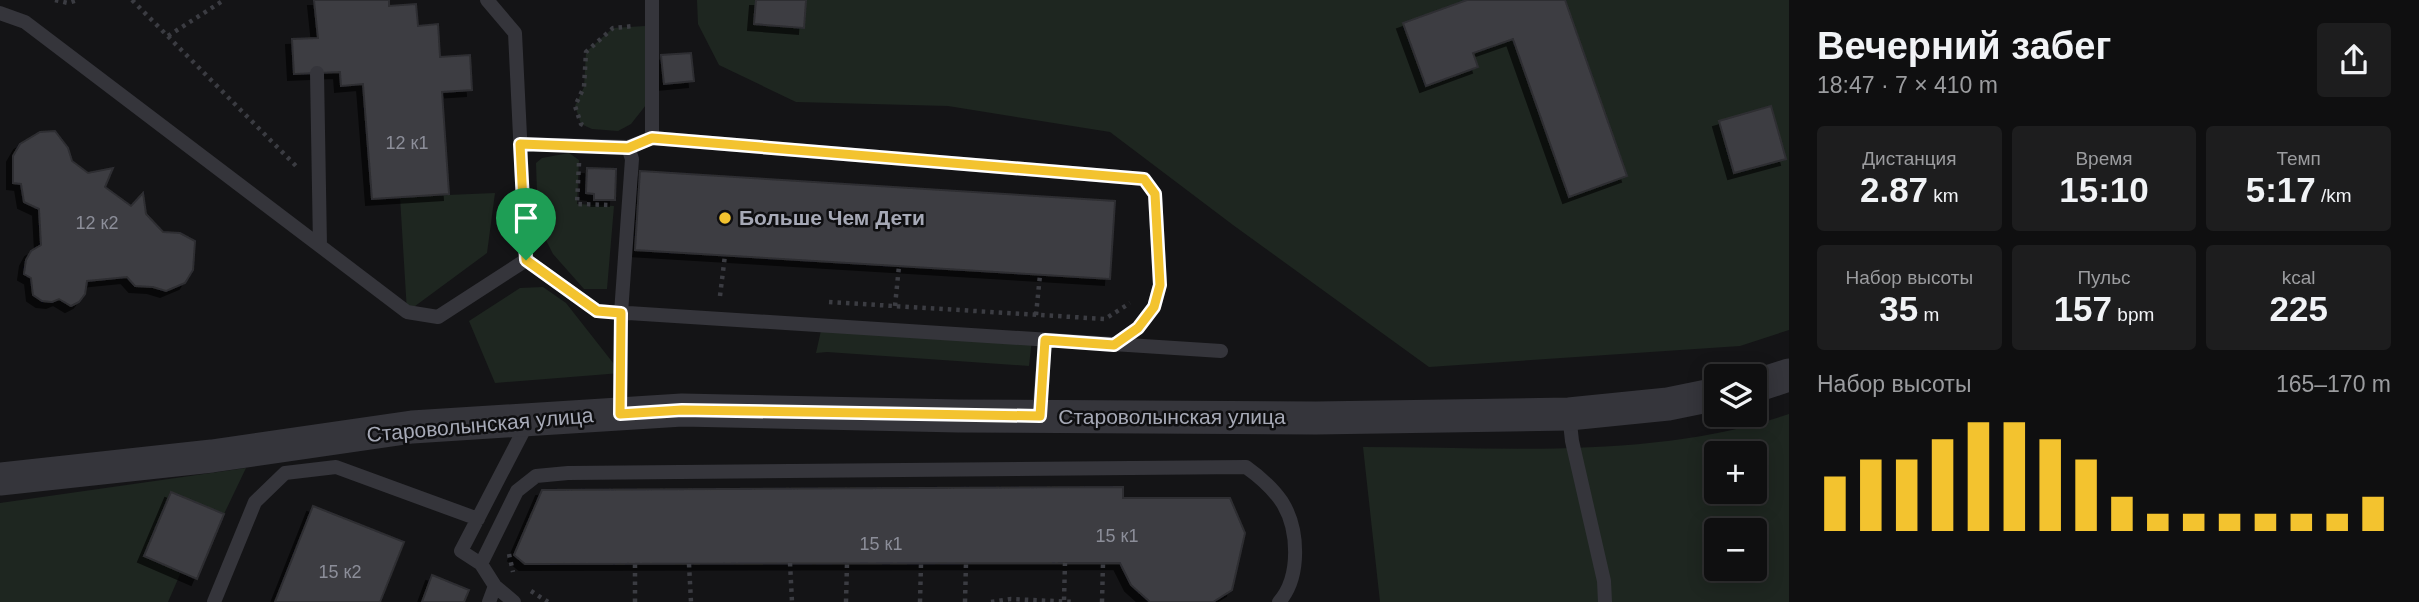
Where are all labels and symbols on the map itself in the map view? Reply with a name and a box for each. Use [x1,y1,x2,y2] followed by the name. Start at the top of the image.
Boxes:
[386,133,428,153] house number: 12 к1
[496,188,556,260] pin
[739,206,925,229] place label: Больше Чем Дети
[717,210,733,226] marker: Больше Чем Дети
[76,213,118,233] house number: 12 к2
[366,403,595,446] street label: Староволынская улица
[1058,405,1286,428] street label: Староволынская улица
[1096,526,1138,546] house number: 15 к1
[860,534,902,554] house number: 15 к1
[319,562,361,582] house number: 15 к2

